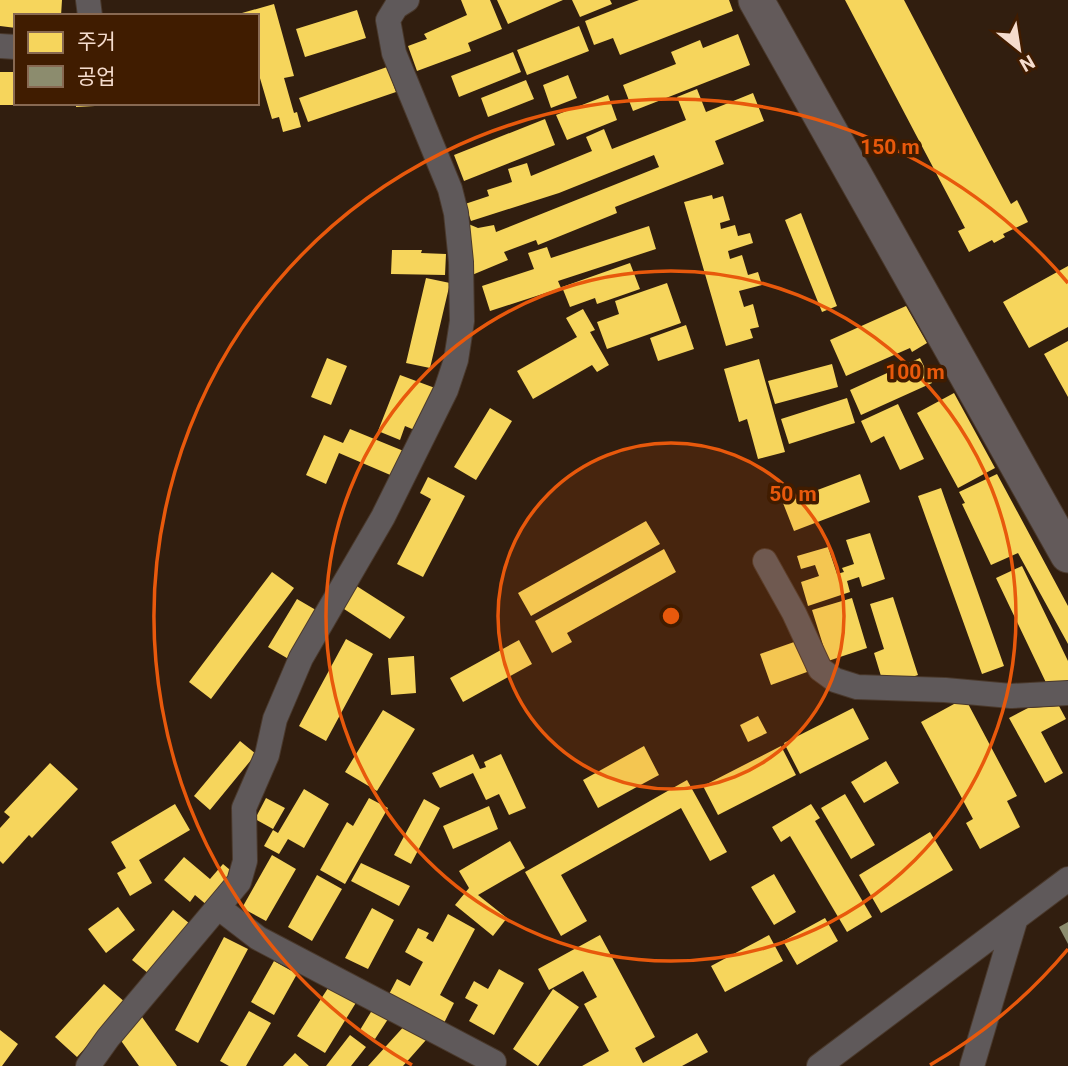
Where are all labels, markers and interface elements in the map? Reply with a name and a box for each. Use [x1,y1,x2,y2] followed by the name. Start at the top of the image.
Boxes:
[14,14,259,105] legend
[984,14,1054,84] north arrow
[77,30,116,54] text: 주거
[1016,50,1039,77] text: N
[77,65,116,89] text: 공업
[860,135,920,159] text: 150 m
[885,360,945,384] text: 100 m
[769,482,817,506] text: 50 m
[659,604,683,628] centre of rings

